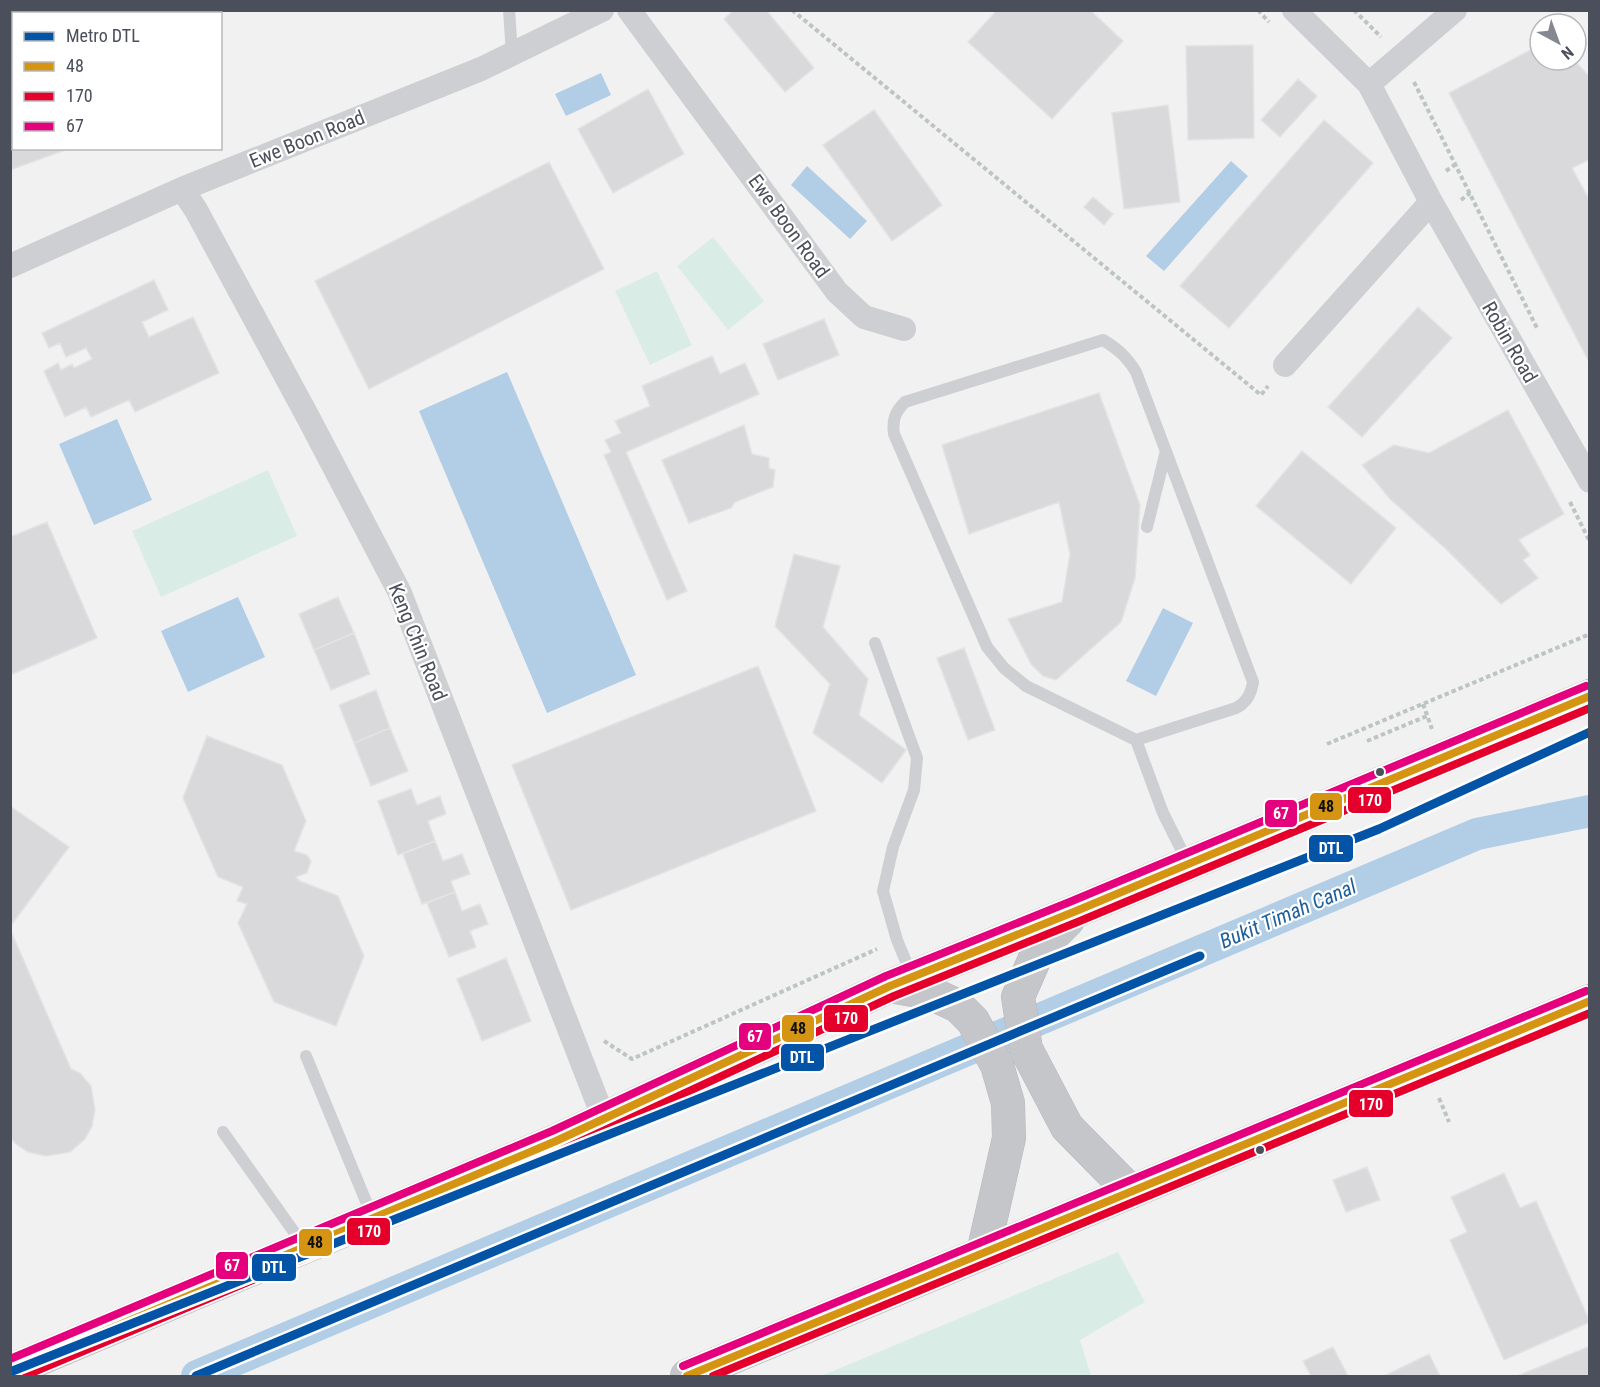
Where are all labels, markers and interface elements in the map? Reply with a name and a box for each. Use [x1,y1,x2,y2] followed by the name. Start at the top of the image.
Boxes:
[12,12,222,150] legend
[1528,12,1588,72] north arrow
[66,25,140,46] text: Metro DTL
[1558,43,1577,63] text: N
[66,55,84,76] text: 48
[66,85,93,106] text: 170
[246,105,368,173] street label: Ewe Boon Road
[66,115,84,136] text: 67
[743,170,835,282] street label: Ewe Boon Road
[1477,297,1543,387] street label: Robin Road
[384,580,452,704] street label: Keng Chin Road
[1374,766,1386,778] unlabelled marker
[1347,786,1392,814] line badge: 170
[1358,791,1382,810] text: 170
[1309,792,1343,821] line badge: 48
[1318,797,1334,816] text: 48
[1264,799,1298,828] line badge: 67
[1273,804,1289,823] text: 67
[1308,834,1354,863] line badge: DTL
[1319,839,1344,858] text: DTL
[1216,874,1360,954] water label: Bukit Timah Canal
[823,1004,869,1033] line badge: 170
[834,1009,858,1028] text: 170
[781,1014,815,1043] line badge: 48
[790,1019,806,1038] text: 48
[738,1022,772,1051] line badge: 67
[747,1027,763,1046] text: 67
[780,1043,825,1072] line badge: DTL
[790,1048,815,1067] text: DTL
[1348,1089,1394,1118] line badge: 170
[1359,1095,1383,1114] text: 170
[1254,1144,1266,1156] unlabelled marker
[346,1217,391,1246] line badge: 170
[357,1222,381,1241] text: 170
[298,1228,333,1257] line badge: 48
[307,1233,323,1252] text: 48
[215,1251,249,1280] line badge: 67
[251,1253,297,1282] line badge: DTL
[224,1256,240,1275] text: 67
[262,1258,287,1277] text: DTL

